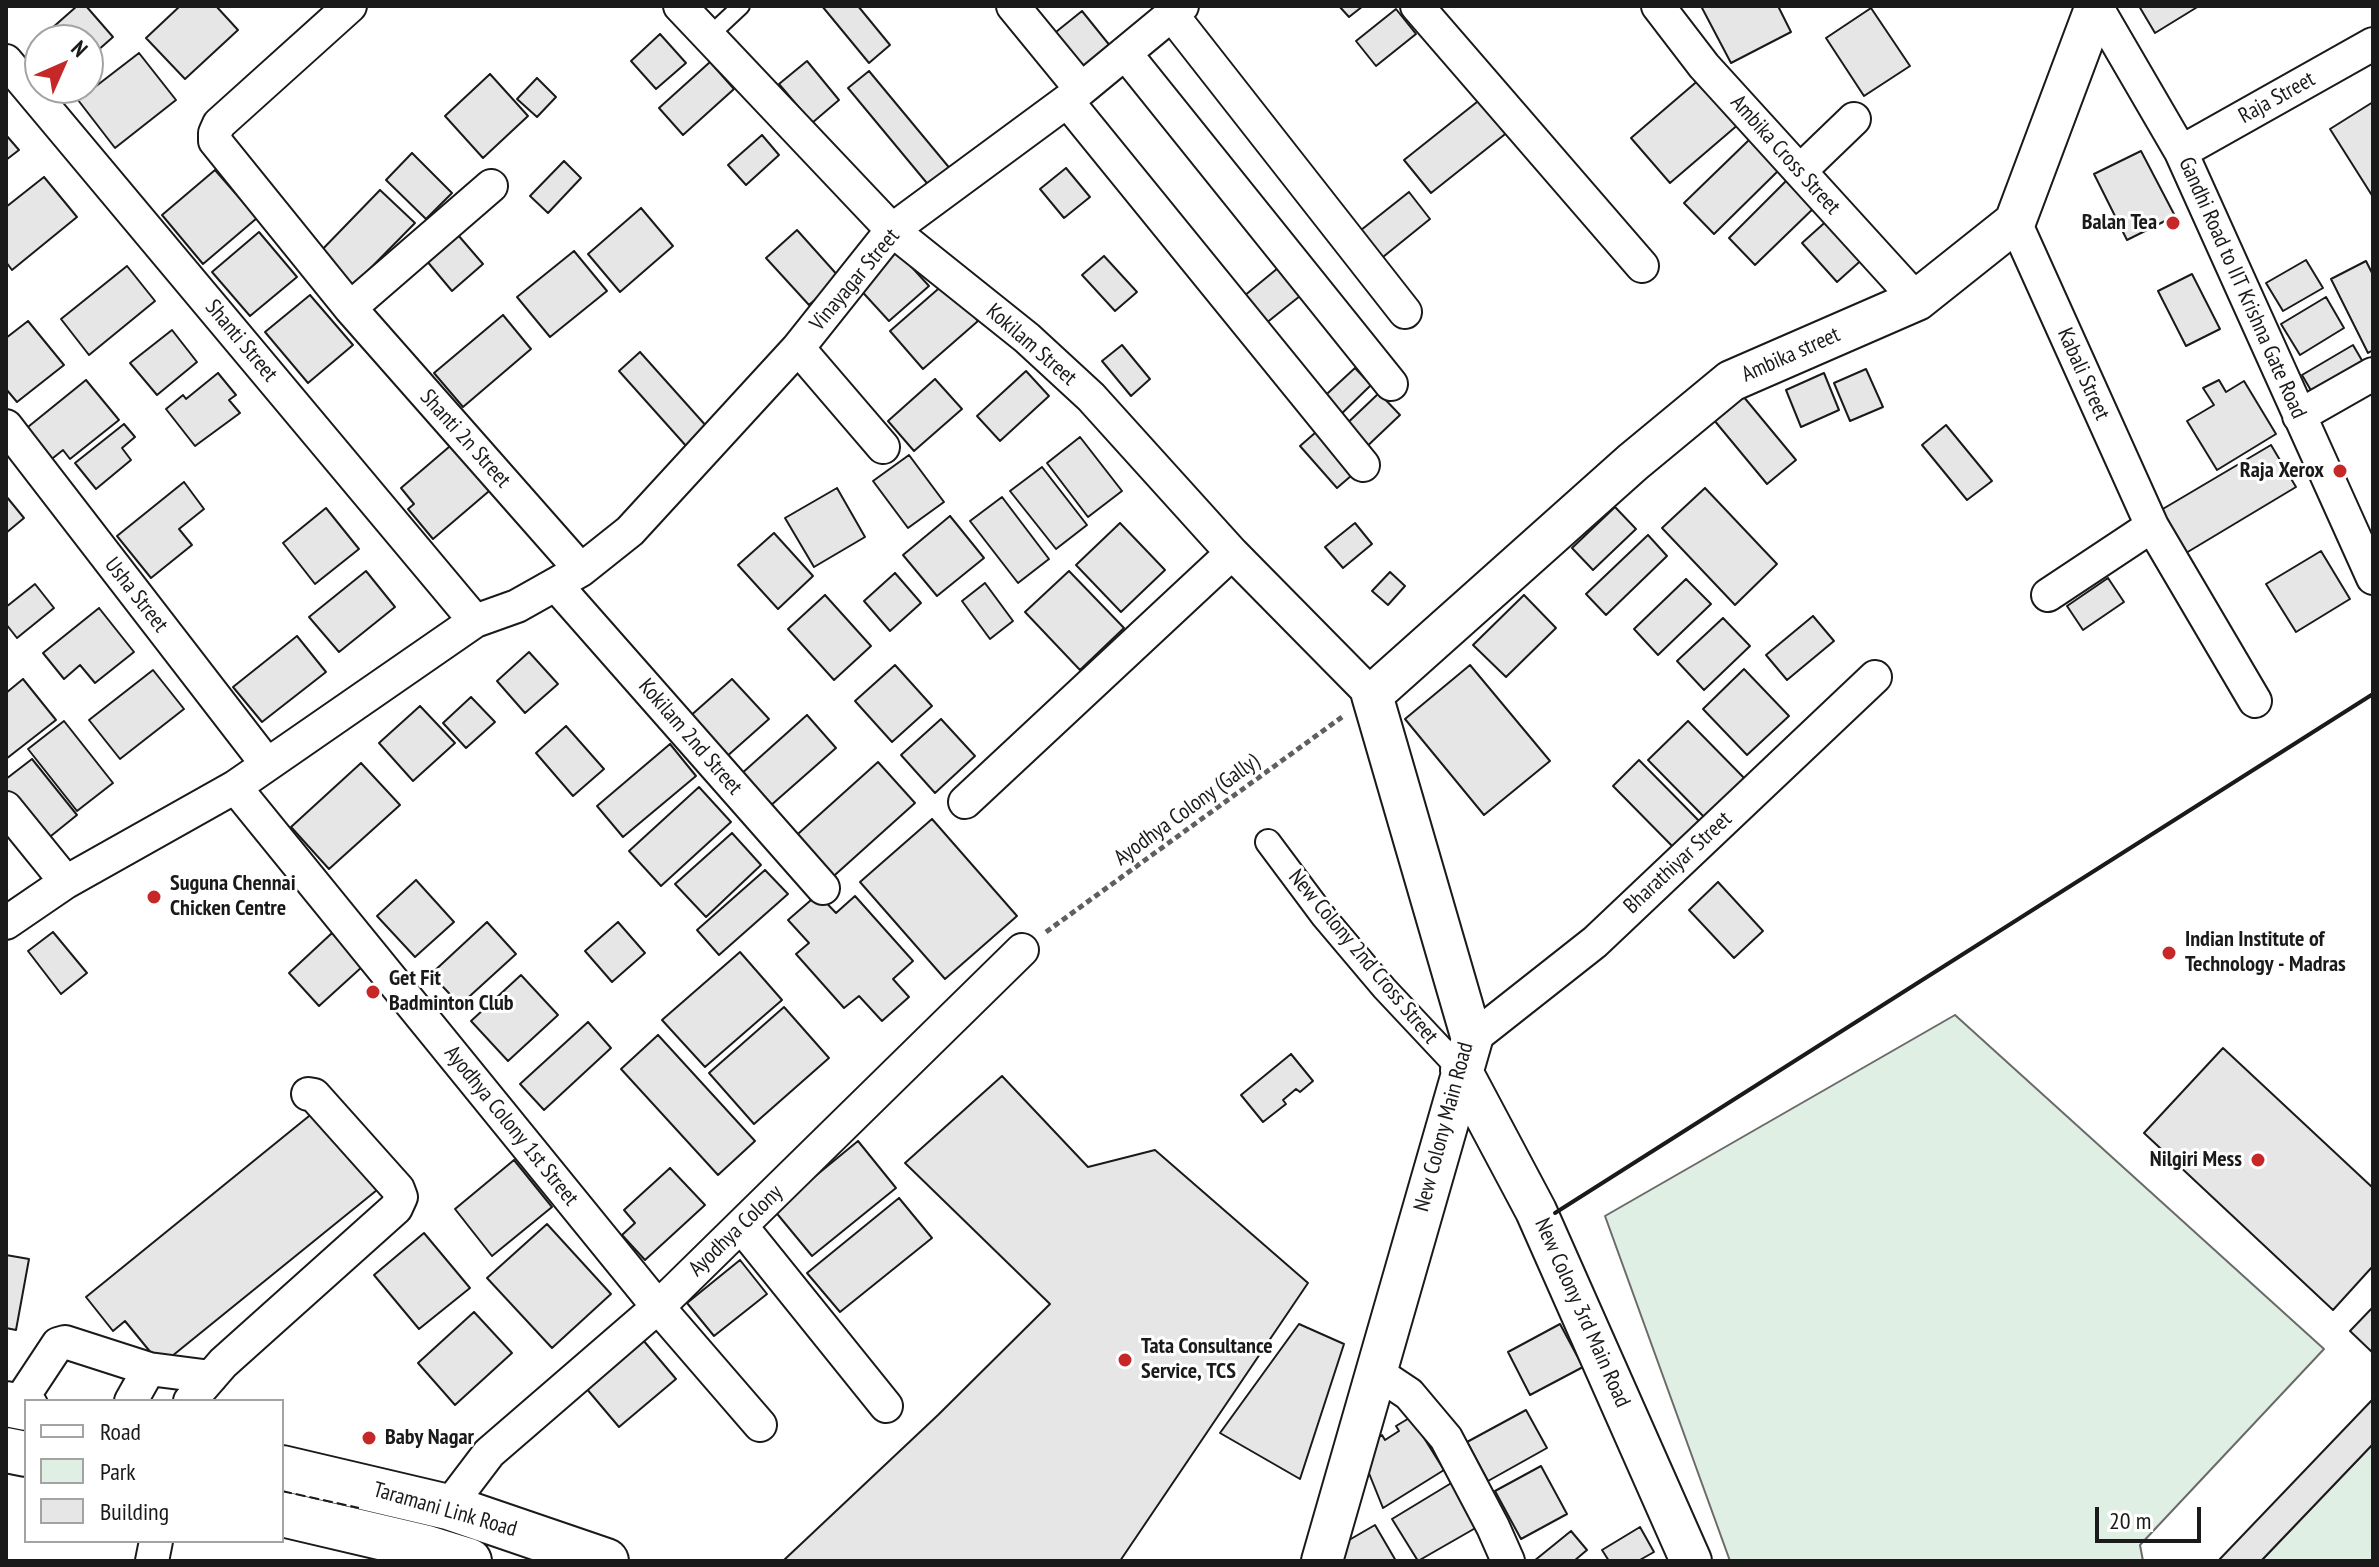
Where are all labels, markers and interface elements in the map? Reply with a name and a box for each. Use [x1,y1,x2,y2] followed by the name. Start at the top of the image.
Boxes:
[24,24,104,104] north arrow
[65,34,94,63] text: N
[2234,66,2320,130] street label: Raja Street
[1725,90,1845,220] street label: Ambika Cross Street
[2172,153,2312,423] street label: Gandhi Road to IIT Krishna Gate Road
[2082,210,2157,236] place label: Balan Tea
[2164,214,2182,232] marker: Balan Tea
[805,224,905,336] street label: Vinayagar Street
[199,295,283,387] street label: Shanti Street
[980,299,1082,391] street label: Kokilam Street
[1738,322,1844,388] street label: Ambika street
[2051,324,2115,424] street label: Kabali Street
[414,385,516,493] street label: Shanti 2n Street
[2240,458,2324,484] place label: Raja Xerox
[2331,462,2349,480] marker: Raja Xerox
[99,552,173,638] street label: Usha Street
[632,674,748,800] street label: Kokilam 2nd Street
[1109,748,1265,872] street label: Ayodhya Colony (Gally)
[1619,806,1737,920] street label: Bharathiyar Street
[1283,865,1443,1049] street label: New Colony 2nd Cross Street
[170,871,296,922] place label: Suguna Chennai Chicken Centre
[145,888,163,906] marker: Suguna Chennai Chicken Centre
[2185,927,2346,978] place label: Indian Institute of Technology - Madras
[2160,944,2178,962] marker: Indian Institute of Technology - Madras
[389,966,514,1018] place label: Get Fit Badminton Club
[364,983,382,1001] marker: Get Fit Badminton Club
[1409,1040,1479,1214] street label: New Colony Main Road
[438,1041,584,1211] street label: Ayodhya Colony 1st Street
[2150,1147,2242,1173] place label: Nilgiri Mess
[2249,1151,2267,1169] marker: Nilgiri Mess
[684,1180,788,1282] street label: Ayodhya Colony
[1528,1214,1636,1412] street label: New Colony 3rd Main Road
[1141,1334,1273,1386] place label: Tata Consultance Service, TCS
[1116,1351,1134,1369] marker: Tata Consultance Service, TCS
[24,1399,284,1543] legend
[100,1416,141,1447] text: Road
[385,1425,474,1451] place label: Baby Nagar
[360,1429,378,1447] marker: Baby Nagar
[100,1456,136,1487] text: Park
[370,1477,520,1543] street label: Taramani Link Road
[2099,1491,2205,1541] scale bar
[100,1496,169,1527] text: Building
[2109,1505,2151,1536] text: 20 m

